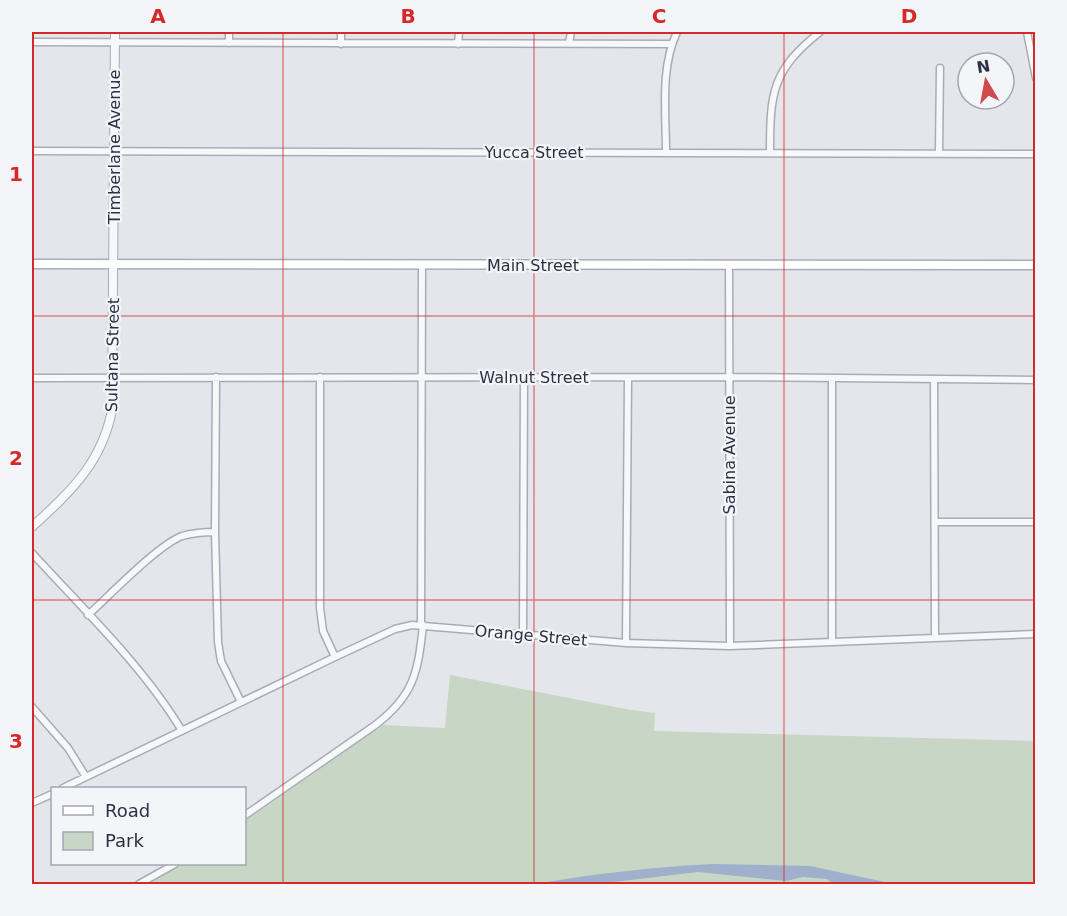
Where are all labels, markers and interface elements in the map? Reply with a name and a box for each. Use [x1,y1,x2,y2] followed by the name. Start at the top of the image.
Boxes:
[150,4,166,28] text: A
[400,4,416,28] text: B
[652,4,666,28] text: C
[901,4,917,28] text: D
[956,51,1016,111] north arrow
[975,56,992,77] text: N
[105,70,124,225] street label: Timberlane Avenue
[483,143,584,162] street label: Yucca Street
[9,162,23,186] text: 1
[487,256,579,275] street label: Main Street
[102,298,123,412] street label: Sultana Street
[479,368,589,387] street label: Walnut Street
[720,395,739,515] street label: Sabina Avenue
[9,446,23,470] text: 2
[474,621,588,650] street label: Orange Street
[9,729,23,753] text: 3
[51,787,246,865] legend
[105,800,150,821] text: Road
[105,830,144,851] text: Park

